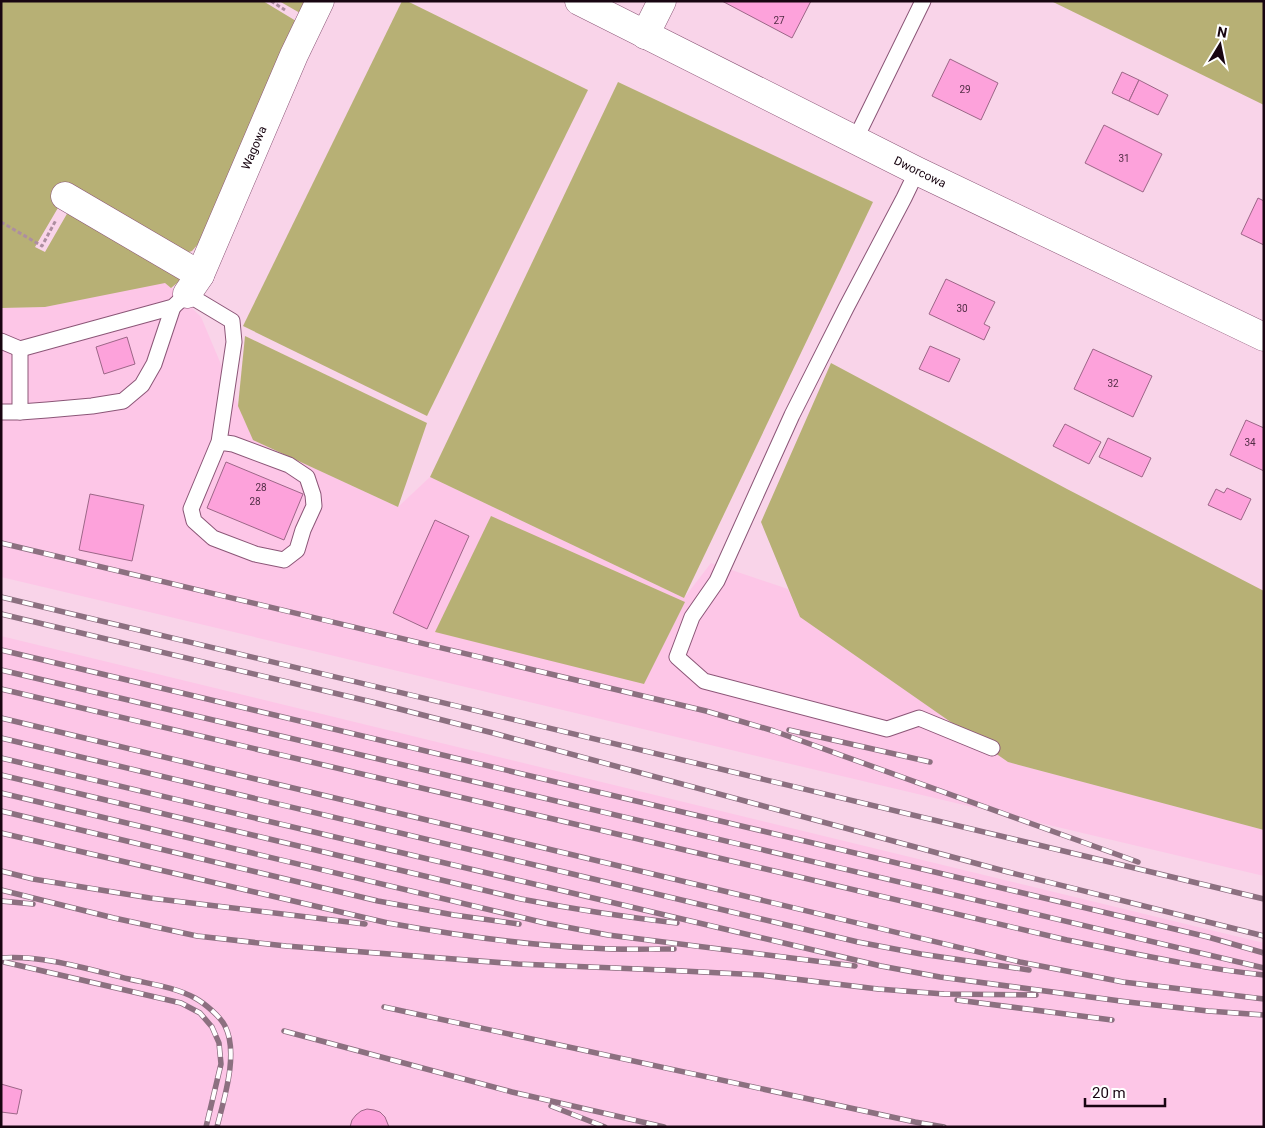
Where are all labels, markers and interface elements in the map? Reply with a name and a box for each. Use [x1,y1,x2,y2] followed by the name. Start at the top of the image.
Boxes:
[773,15,785,26] house number: 27
[1195,20,1245,70] north arrow
[1216,23,1229,41] text: N
[959,84,971,95] house number: 29
[239,124,269,172] street label: Wagowa
[892,153,948,191] street label: Dworcowa
[1118,153,1130,164] house number: 31
[956,303,968,314] house number: 30
[1107,378,1119,389] house number: 32
[1244,437,1256,448] house number: 34
[255,482,267,493] house number: 28
[249,496,261,507] house number: 28
[1085,1076,1165,1108] scale bar
[1092,1084,1126,1102] text: 20 m

